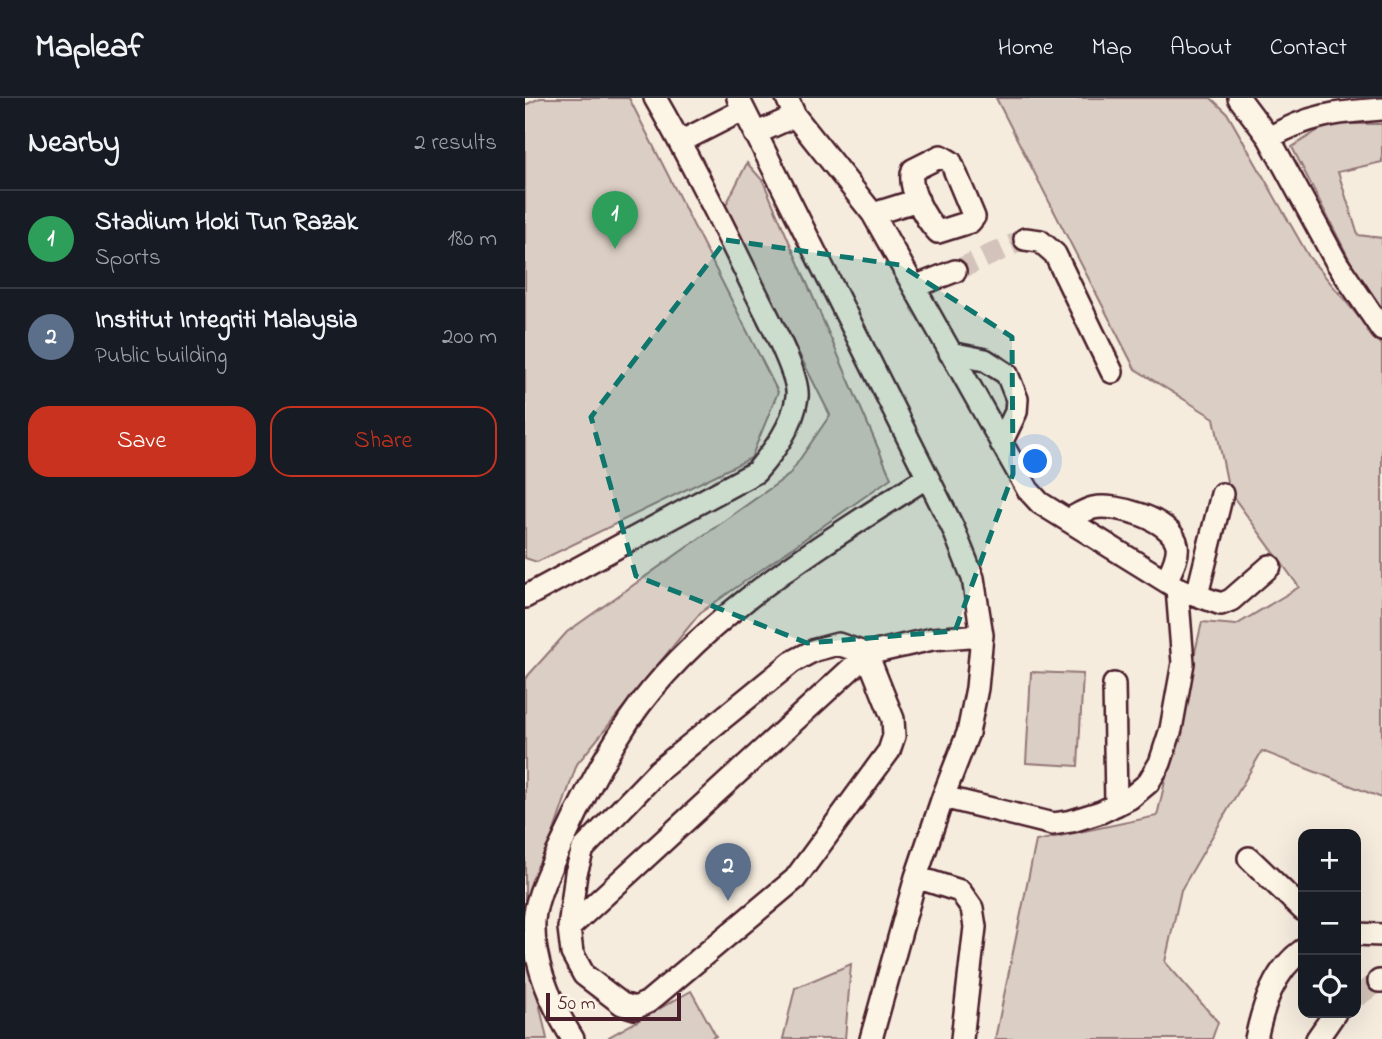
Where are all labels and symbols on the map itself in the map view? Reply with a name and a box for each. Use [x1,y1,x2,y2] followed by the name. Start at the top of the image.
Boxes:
[592,191,638,249] pin: 1
[1018,444,1052,478] your location
[705,843,751,901] pin: 2
[546,990,681,1022] scale bar

